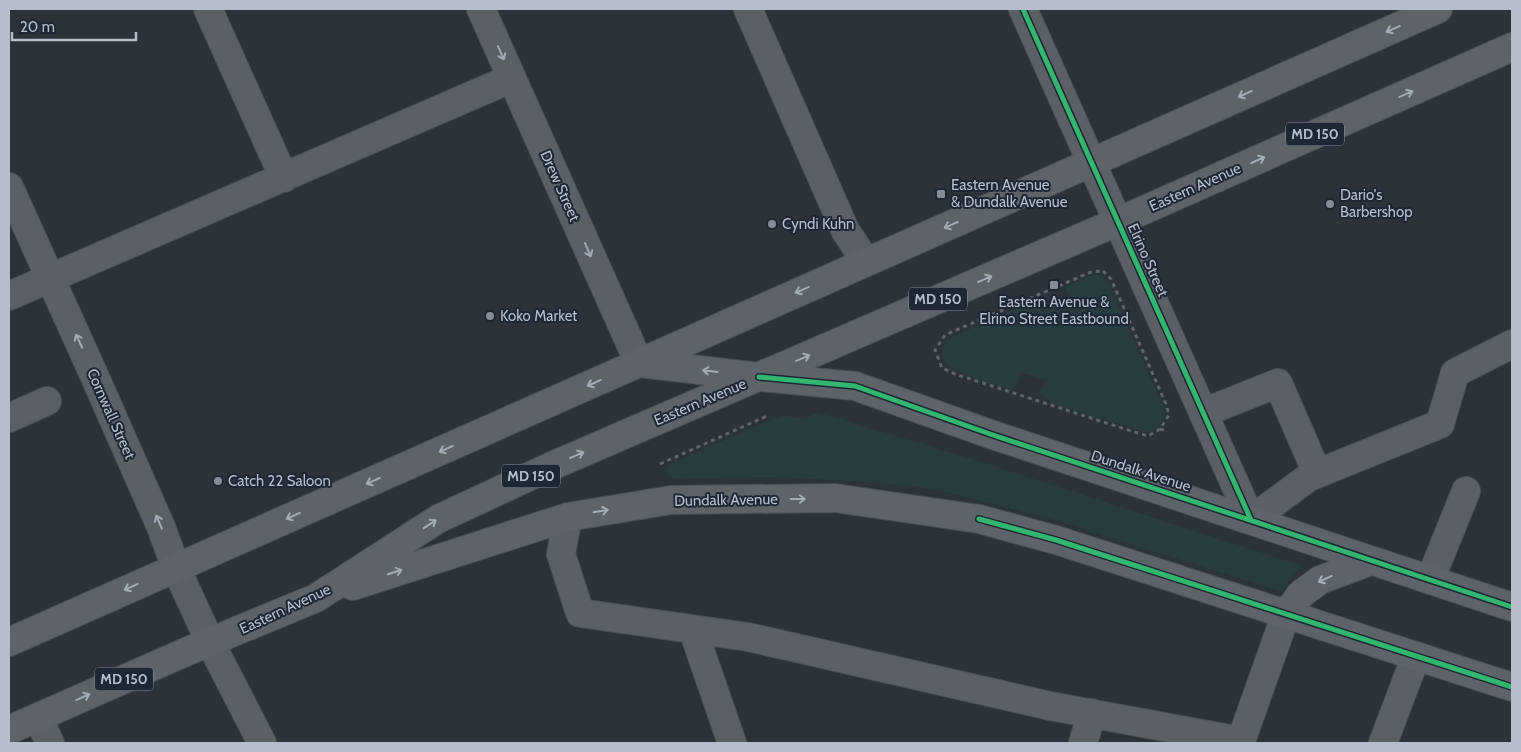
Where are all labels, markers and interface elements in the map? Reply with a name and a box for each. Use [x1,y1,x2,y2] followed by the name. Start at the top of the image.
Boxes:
[12,10,136,42] scale bar
[20,18,55,36] text: 20 m
[1386,24,1401,34] one-way arrow
[496,45,506,60] one-way arrow
[1399,88,1414,97] one-way arrow
[1238,90,1253,100] one-way arrow
[1286,122,1344,146] road number: MD 150
[536,148,584,224] street label: Drew Street
[1250,154,1265,164] one-way arrow
[1146,159,1244,215] street label: Eastern Avenue
[951,176,1068,211] place label: Eastern Avenue & Dundalk Avenue
[1340,186,1413,221] place label: Dario's Barbershop
[935,188,947,200] marker: Eastern Avenue & Dundalk Avenue
[1324,198,1336,210] marker: Dario's Barbershop
[782,215,854,233] place label: Cyndi Kuhn
[766,218,778,230] marker: Cyndi Kuhn
[944,220,959,230] one-way arrow
[1124,221,1172,299] street label: Elrino Street
[584,242,594,257] one-way arrow
[977,274,992,283] one-way arrow
[1048,279,1060,291] marker: Eastern Avenue & Elrino Street Eastbound
[795,286,810,296] one-way arrow
[909,288,967,310] road number: MD 150
[979,293,1129,328] place label: Eastern Avenue & Elrino Street Eastbound
[500,307,577,325] place label: Koko Market
[484,310,496,322] marker: Koko Market
[73,334,83,349] one-way arrow
[795,352,810,362] one-way arrow
[83,366,139,462] street label: Cornwall Street
[702,366,718,376] one-way arrow
[651,374,749,430] street label: Eastern Avenue
[587,378,602,388] one-way arrow
[439,444,454,454] one-way arrow
[1089,446,1193,496] street label: Dundalk Avenue
[569,450,584,460] one-way arrow
[502,464,560,488] road number: MD 150
[228,472,331,490] place label: Catch 22 Saloon
[212,475,224,487] marker: Catch 22 Saloon
[366,476,381,486] one-way arrow
[674,490,778,510] street label: Dundalk Avenue
[790,494,806,504] one-way arrow
[593,506,609,516] one-way arrow
[286,512,301,522] one-way arrow
[153,515,163,530] one-way arrow
[423,519,437,529] one-way arrow
[387,566,403,576] one-way arrow
[1318,575,1333,584] one-way arrow
[237,580,334,638] street label: Eastern Avenue
[124,583,139,593] one-way arrow
[95,668,153,691] road number: MD 150
[75,692,90,702] one-way arrow

